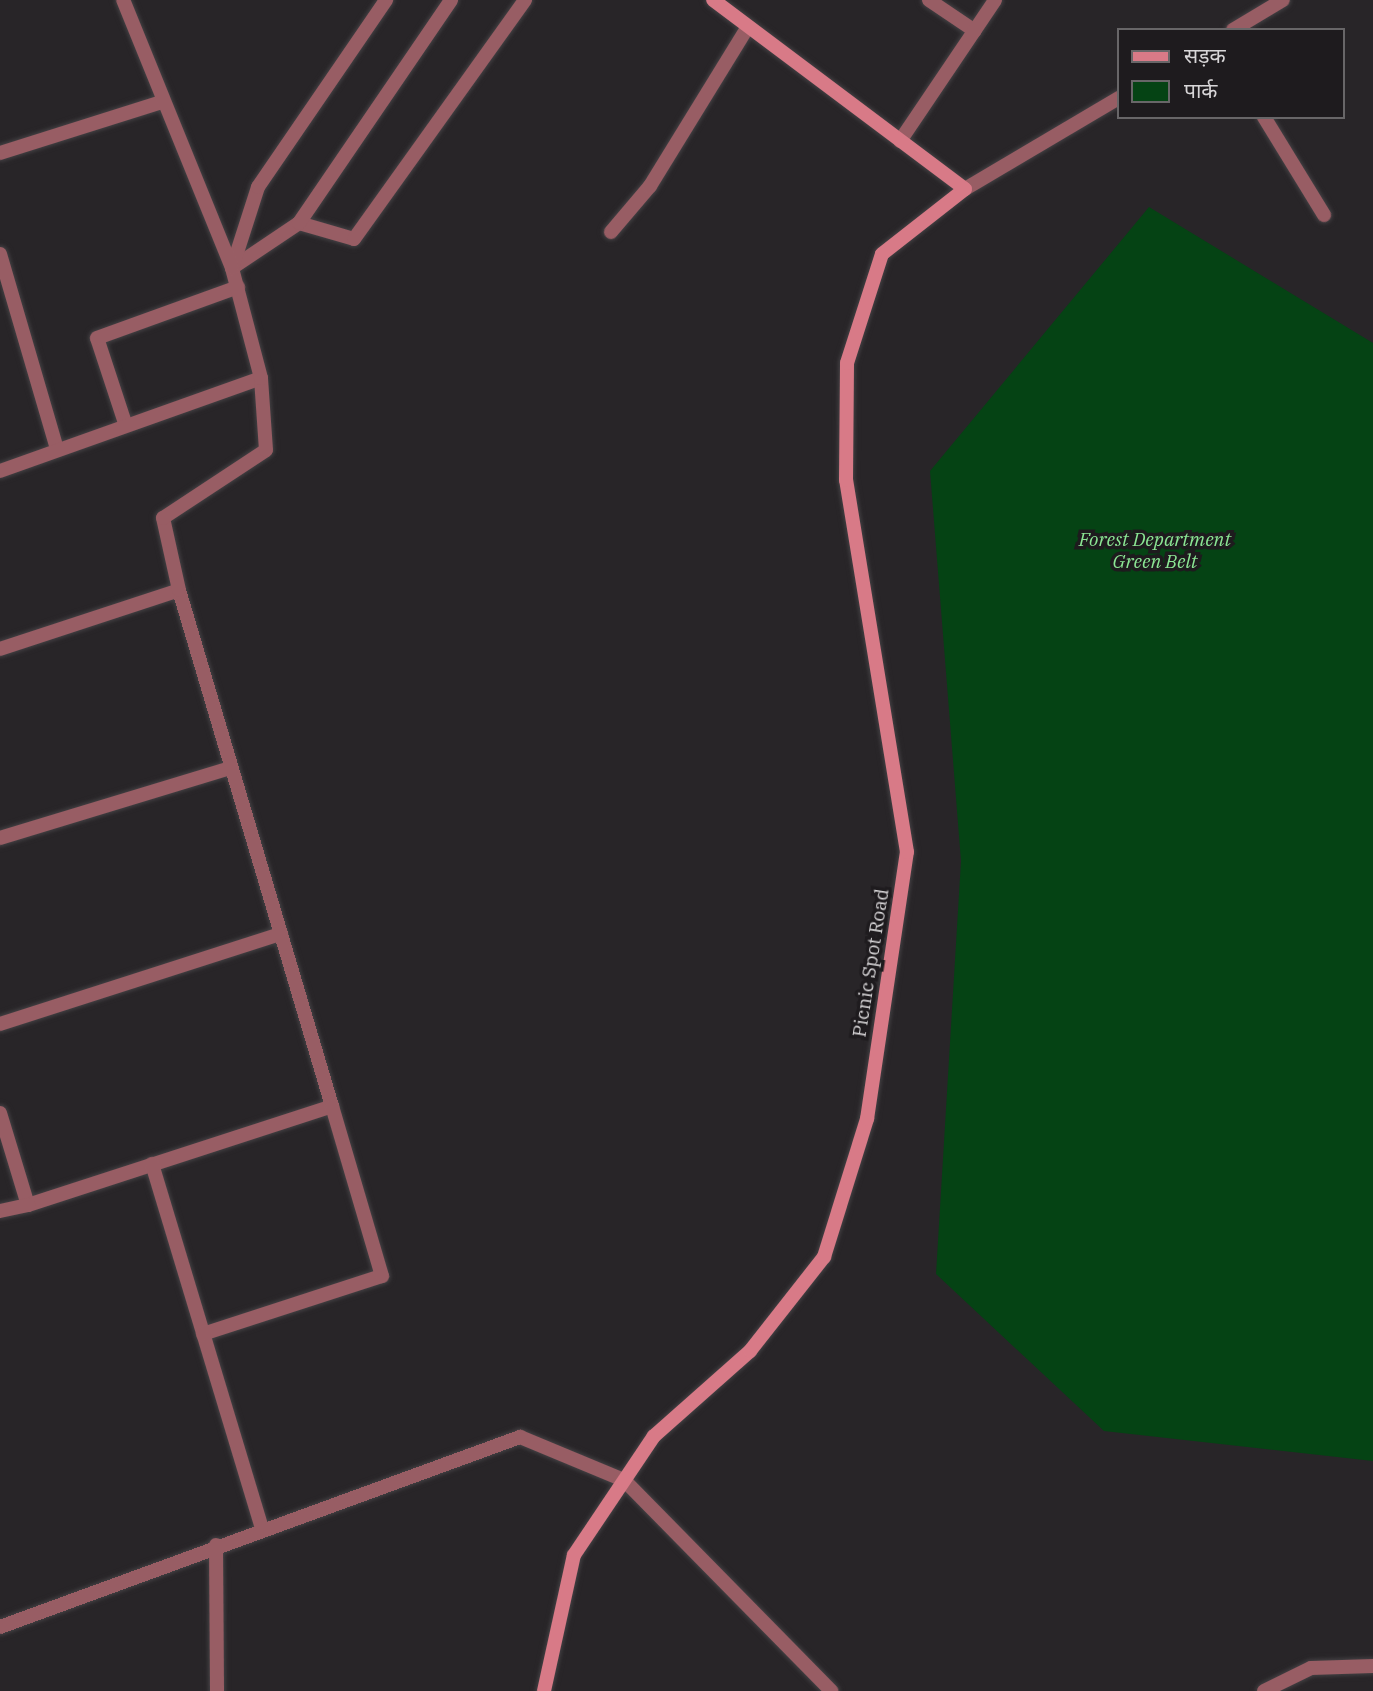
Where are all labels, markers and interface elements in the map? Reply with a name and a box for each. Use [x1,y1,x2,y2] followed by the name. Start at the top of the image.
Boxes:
[1118,28,1345,119] legend
[1184,41,1226,69] text: सड़क
[1184,76,1218,104] text: पार्क
[1079,529,1231,573] park label: Forest Department Green Belt
[848,887,894,1039] street label: Picnic Spot Road

